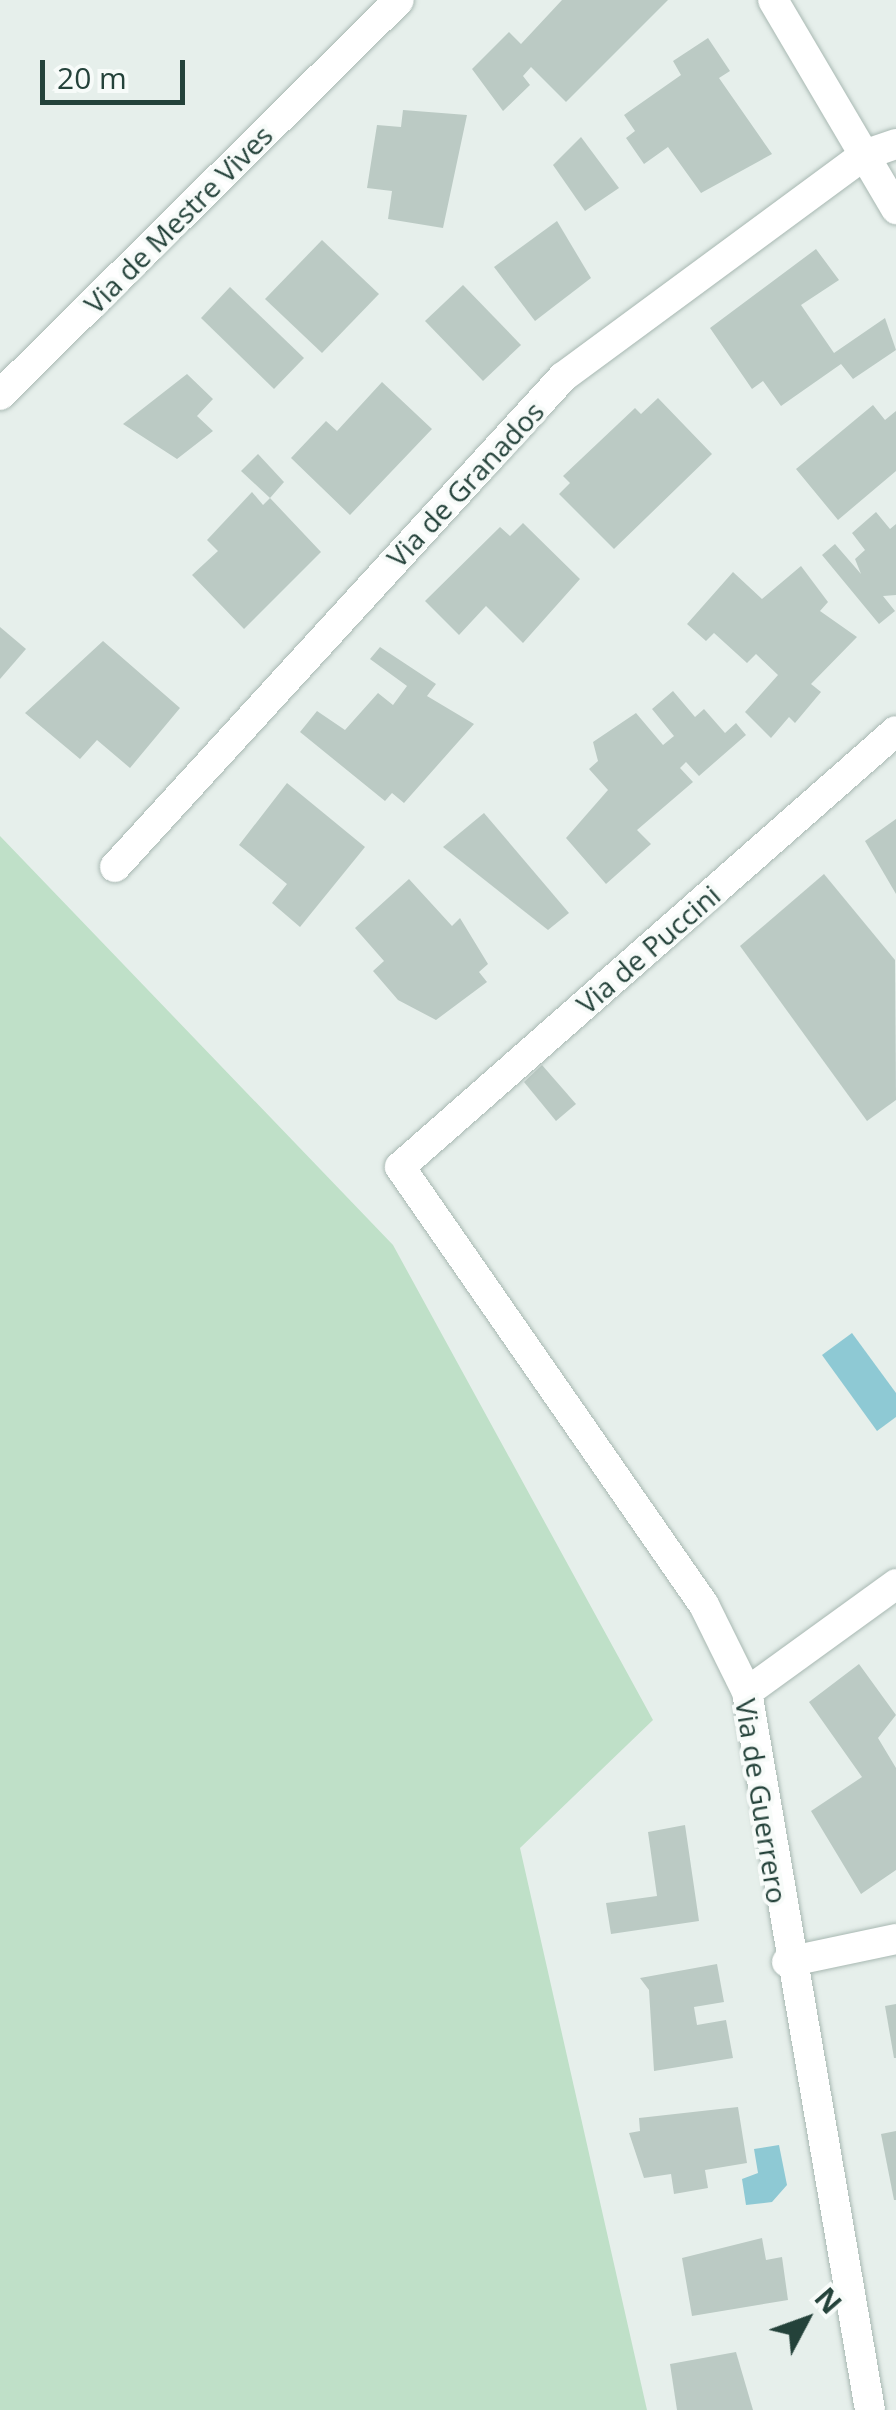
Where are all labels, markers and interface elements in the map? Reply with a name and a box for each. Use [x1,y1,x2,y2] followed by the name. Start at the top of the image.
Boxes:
[45,40,190,102] scale bar
[57,57,127,98] text: 20 m
[77,118,279,320] street label: Via de Mestre Vives
[380,394,550,574] street label: Via de Granados
[569,878,727,1020] street label: Via de Puccini
[729,1696,795,1906] street label: Via de Guerrero
[756,2270,856,2370] north arrow
[807,2279,850,2321] text: N

